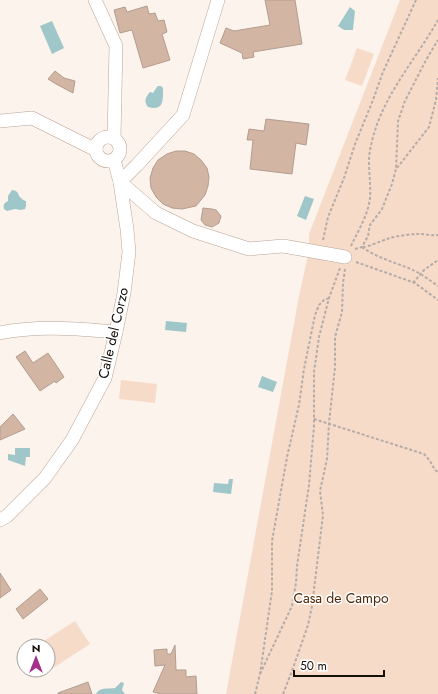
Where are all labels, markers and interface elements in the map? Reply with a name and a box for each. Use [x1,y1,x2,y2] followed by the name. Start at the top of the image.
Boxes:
[93,285,133,381] street label: Calle del Corzo
[293,588,389,608] park label: Casa de Campo
[16,638,56,678] north arrow
[32,640,40,656] text: N
[294,652,384,678] scale bar
[300,657,327,675] text: 50 m

